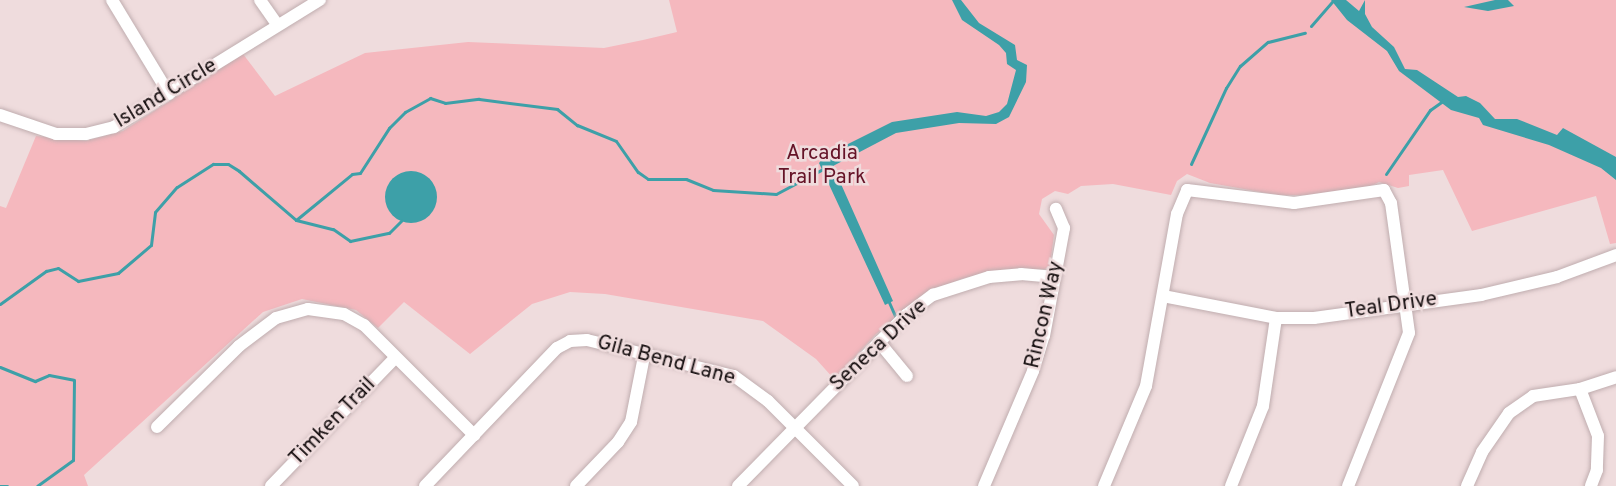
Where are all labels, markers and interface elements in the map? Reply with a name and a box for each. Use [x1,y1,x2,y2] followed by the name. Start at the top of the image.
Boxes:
[110,54,222,134] street label: Island Circle
[778,141,866,191] park label: Arcadia Trail Park
[1020,259,1070,371] street label: Rincon Way
[1343,287,1439,325] street label: Teal Drive
[825,295,933,397] street label: Seneca Drive
[594,330,738,392] street label: Gila Bend Lane
[284,372,382,472] street label: Timken Trail

